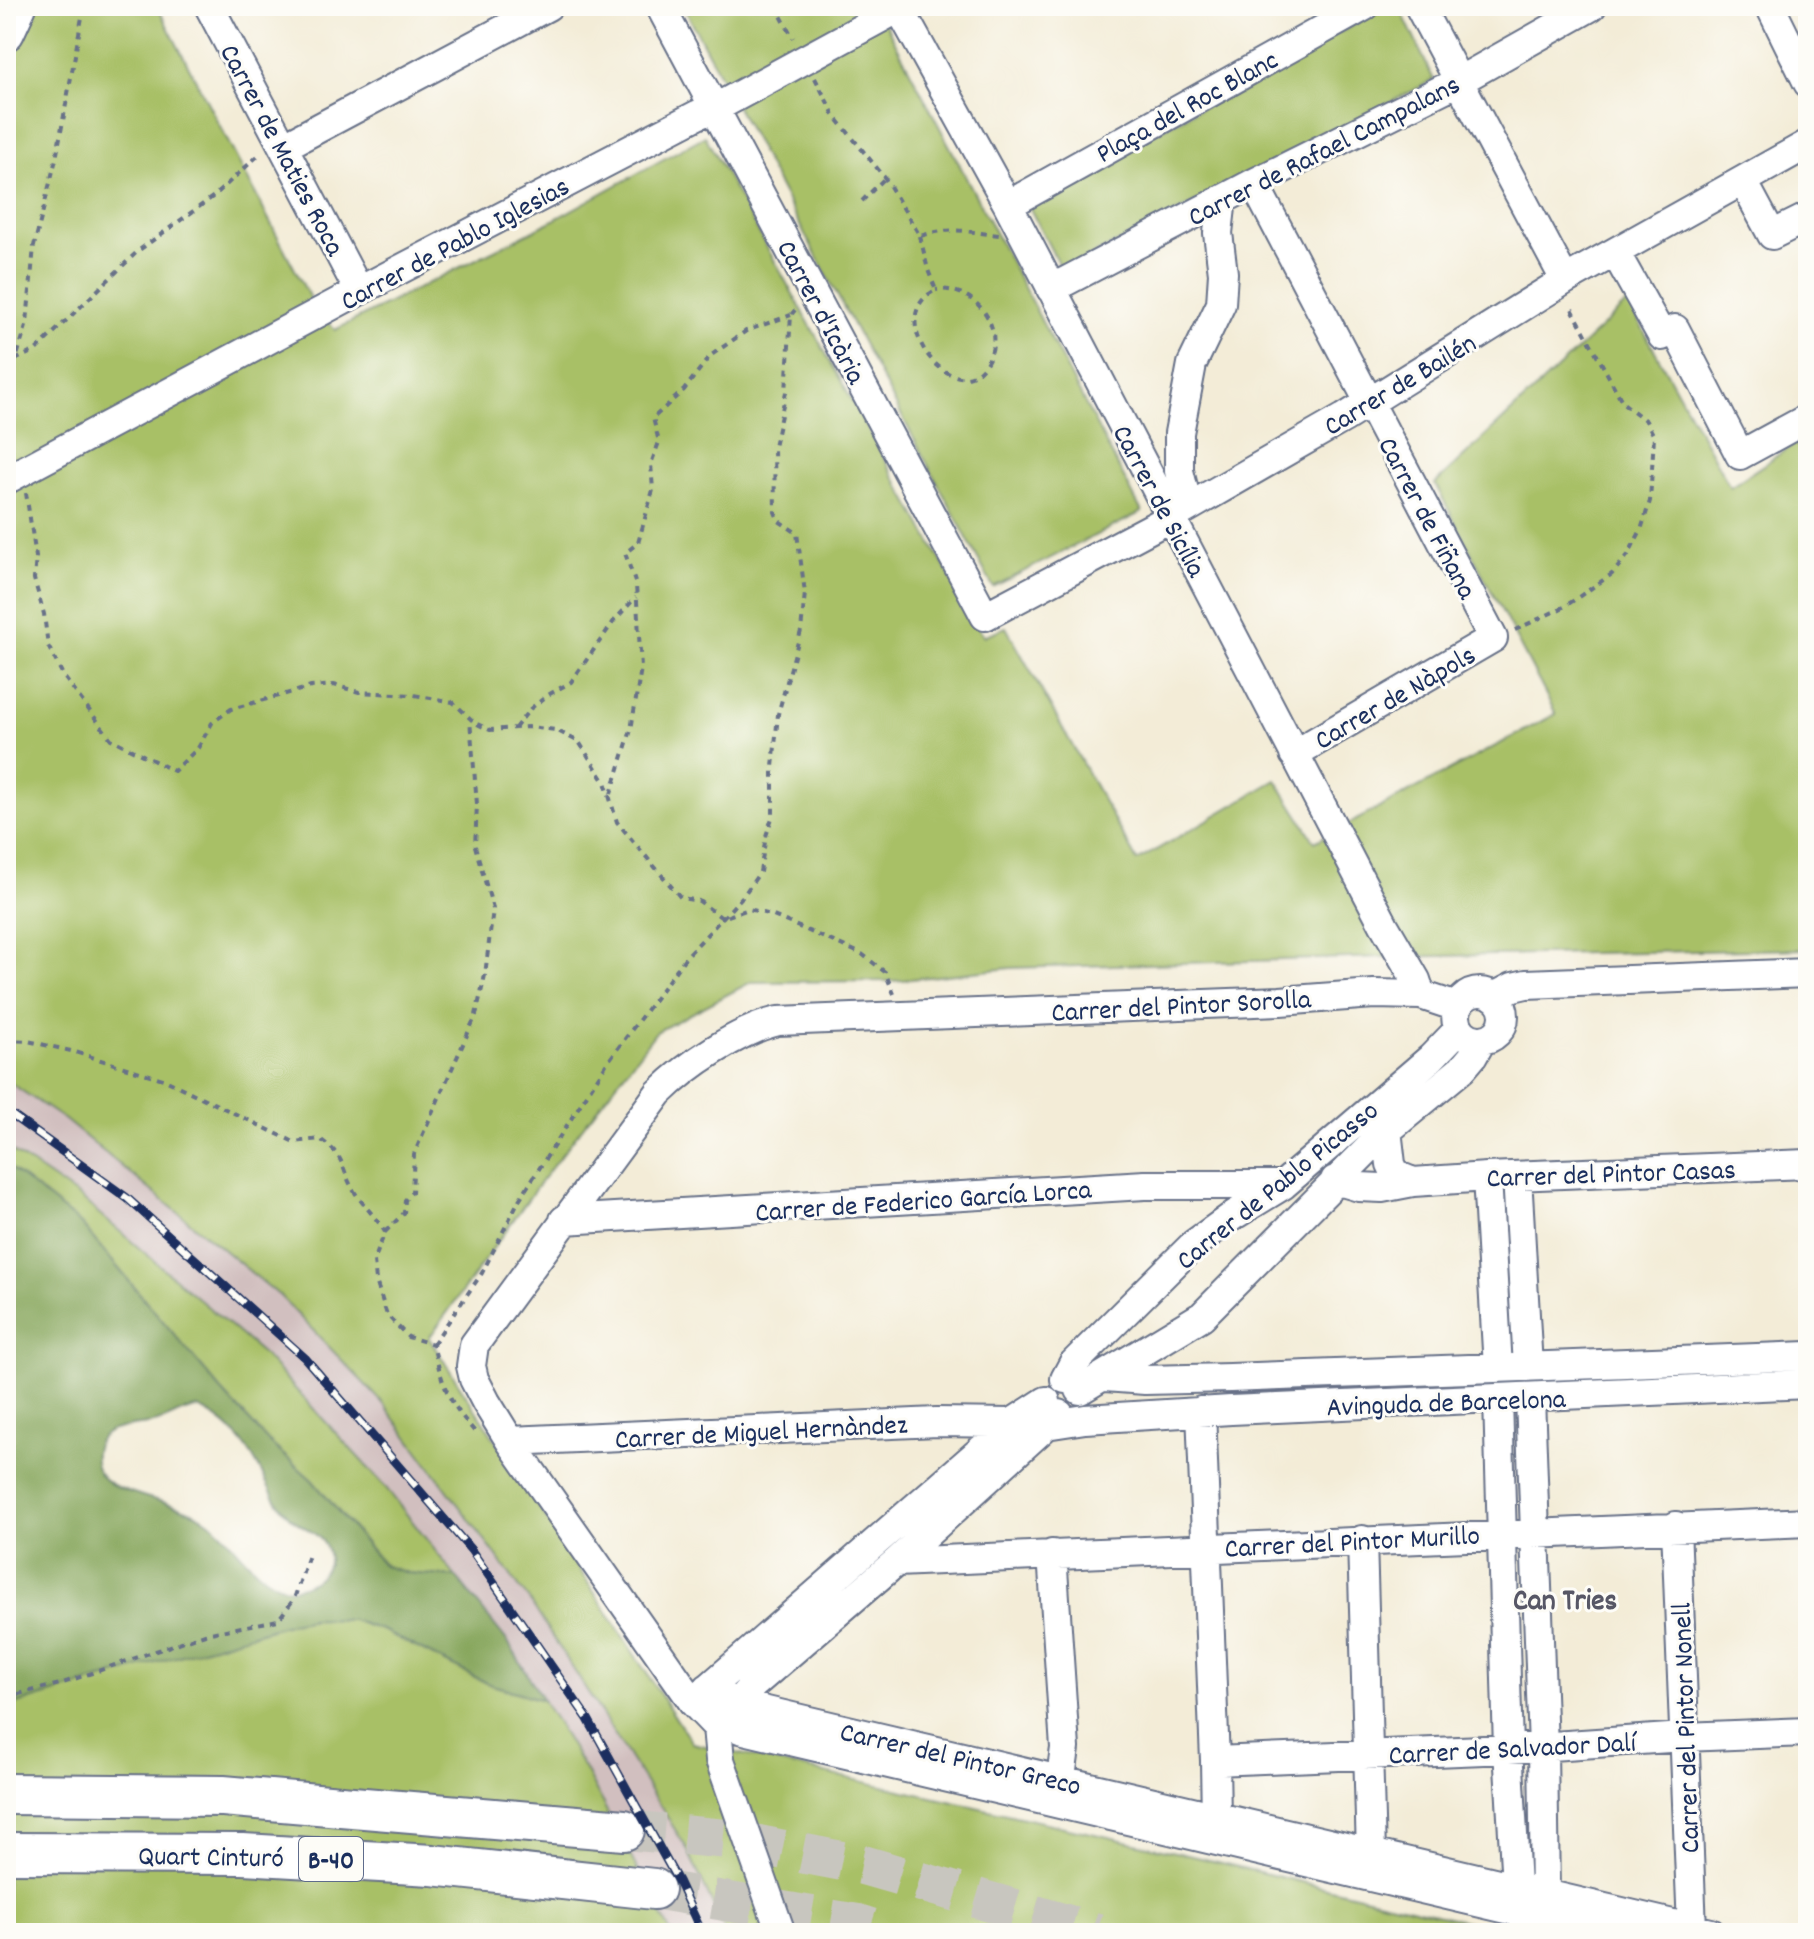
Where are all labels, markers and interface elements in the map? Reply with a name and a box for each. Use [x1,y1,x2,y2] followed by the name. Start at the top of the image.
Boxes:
[207,38,353,265] street label: Carrer de Maties Roca
[1090,43,1287,176] street label: Plaça del Roc Blanc
[1182,67,1468,240] street label: Carrer de Rafael Campalans
[335,169,578,324] street label: Carrer de Pablo Iglesias
[764,234,874,393] street label: Carrer d'Icària
[1318,326,1486,449] street label: Carrer de Bailén
[1100,419,1214,586] street label: Carrer de Sicília
[1365,431,1485,608] street label: Carrer de Fiñana
[1308,638,1485,763] street label: Carrer de Nàpols
[1050,982,1313,1036] street label: Carrer del Pintor Sorolla
[1169,1094,1389,1282] street label: Carrer de Pablo Picasso
[1486,1153,1737,1201] street label: Carrer del Pintor Casas
[754,1172,1094,1236] street label: Carrer de Federico García Lorca
[1326,1382,1567,1430] street label: Avinguda de Barcelona
[614,1407,909,1463] street label: Carrer de Miguel Hernàndez
[1224,1518,1481,1572] street label: Carrer del Pintor Murillo
[1513,1582,1617,1625] district label: Can Tries
[1665,1602,1713,1854] street label: Carrer del Pintor Nonell
[835,1715,1084,1809] street label: Carrer del Pintor Greco
[1388,1725,1639,1778] street label: Carrer de Salvador Dalí
[299,1837,363,1881] road number: B-40
[138,1839,284,1881] street label: Quart Cinturó

